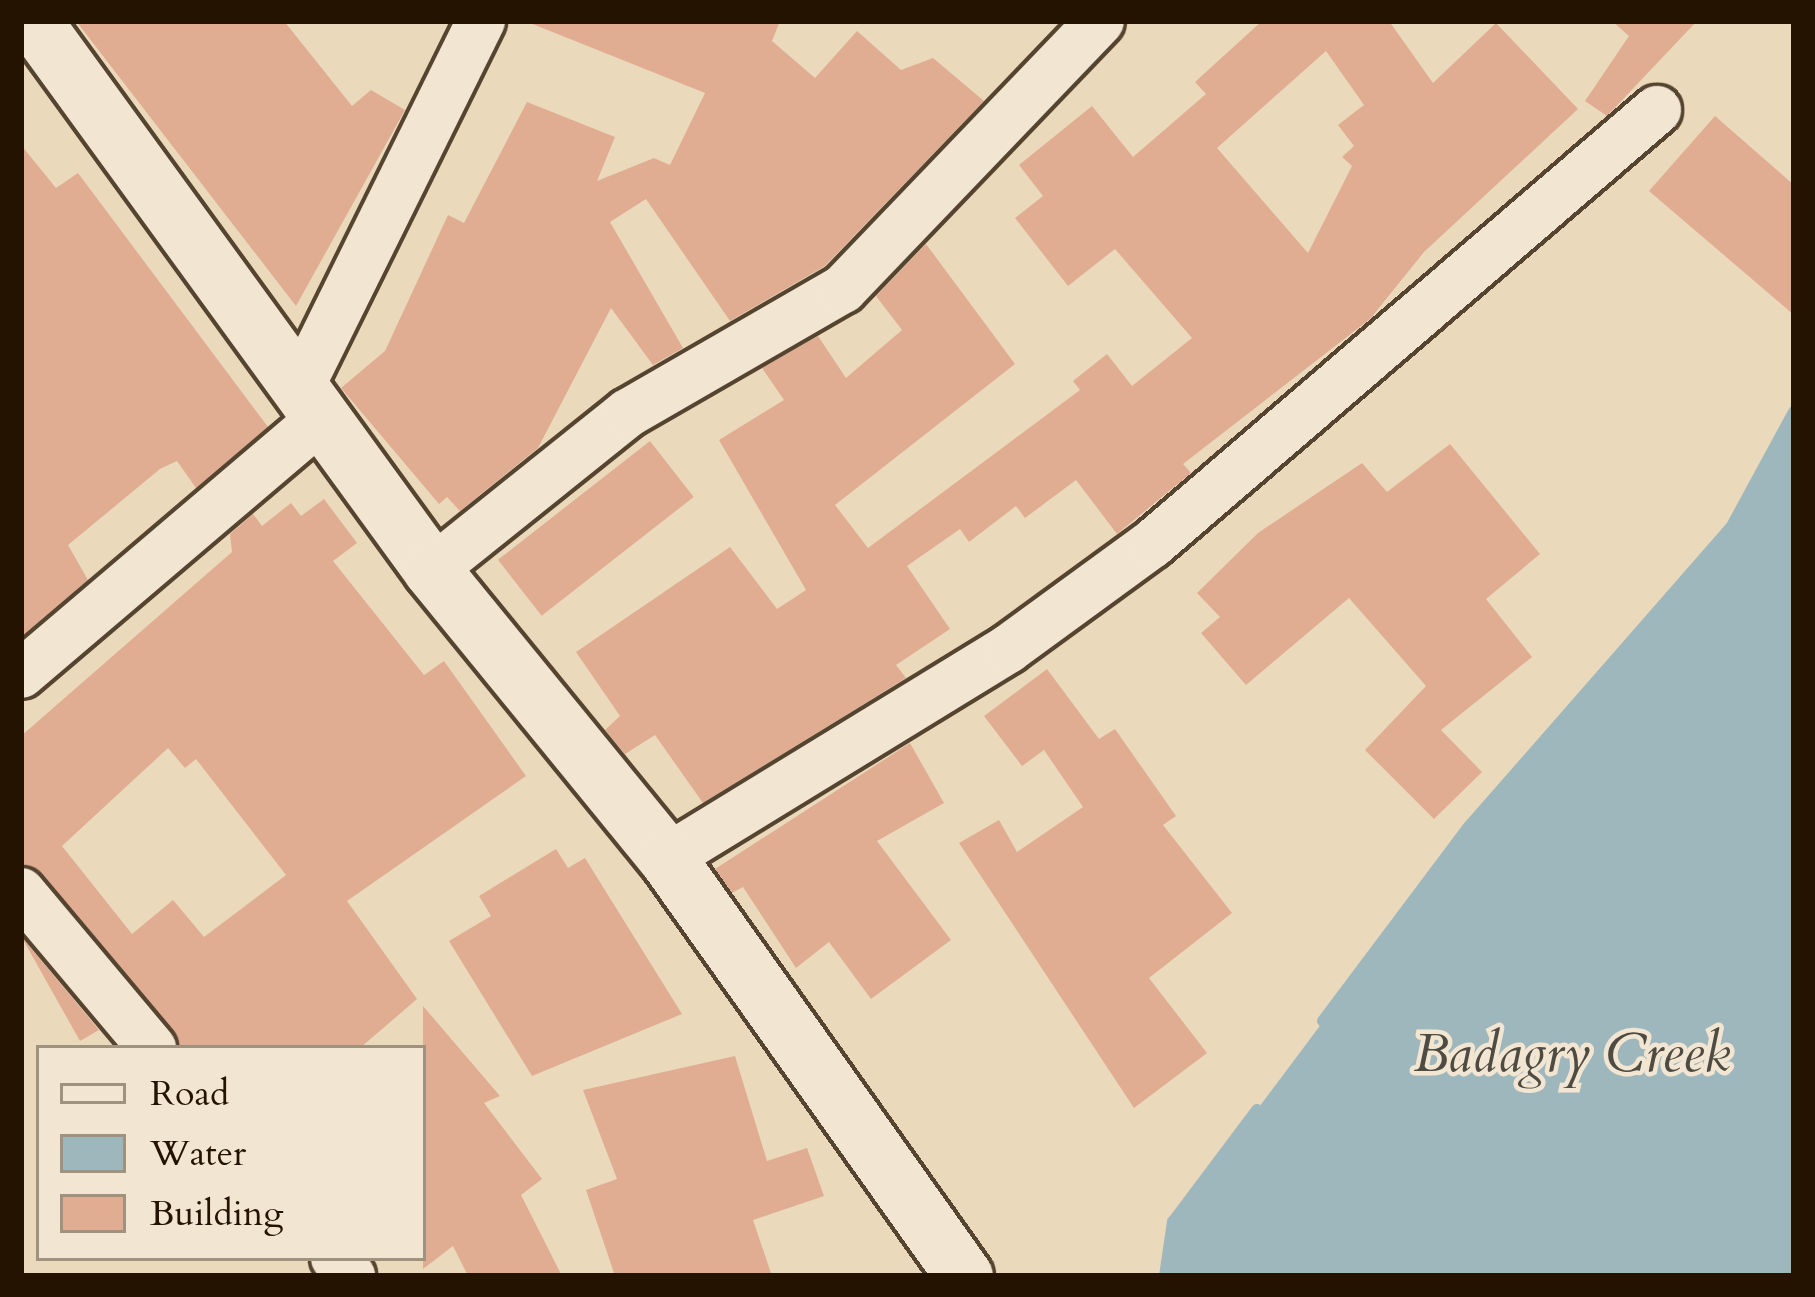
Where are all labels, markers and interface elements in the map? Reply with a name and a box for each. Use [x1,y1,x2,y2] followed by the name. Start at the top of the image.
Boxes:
[1413,1023,1731,1087] water label: Badagry Creek
[36,1045,426,1261] legend
[150,1069,229,1118] text: Road
[150,1129,246,1178] text: Water
[150,1189,283,1238] text: Building

